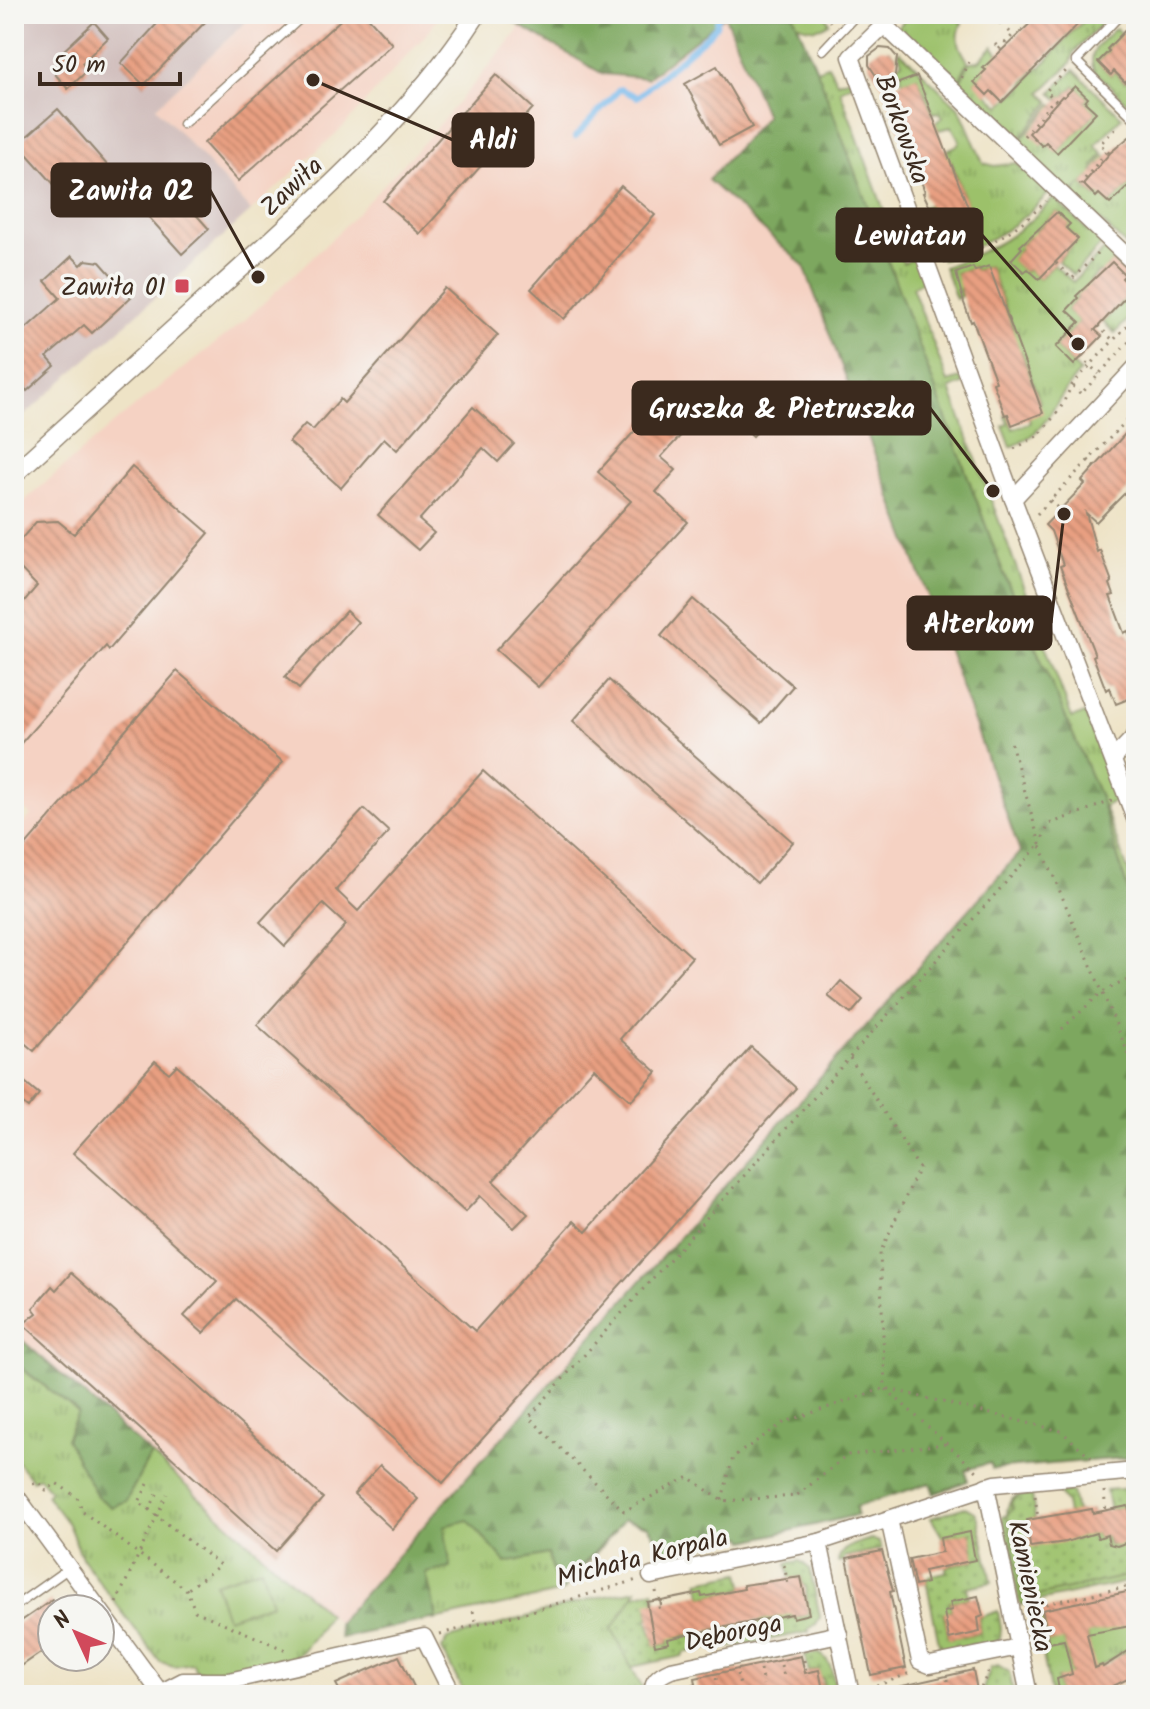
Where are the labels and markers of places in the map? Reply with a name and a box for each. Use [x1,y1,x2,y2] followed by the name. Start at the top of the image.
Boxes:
[453,114,533,166] callout: Aldi
[52,164,210,216] callout: Zawiła 02
[837,209,982,261] callout: Lewiatan
[61,267,166,309] place label: Zawiła 01
[173,277,191,295] marker: Zawiła 01
[633,382,930,434] callout: Gruszka & Pietruszka
[908,597,1051,649] callout: Alterkom

